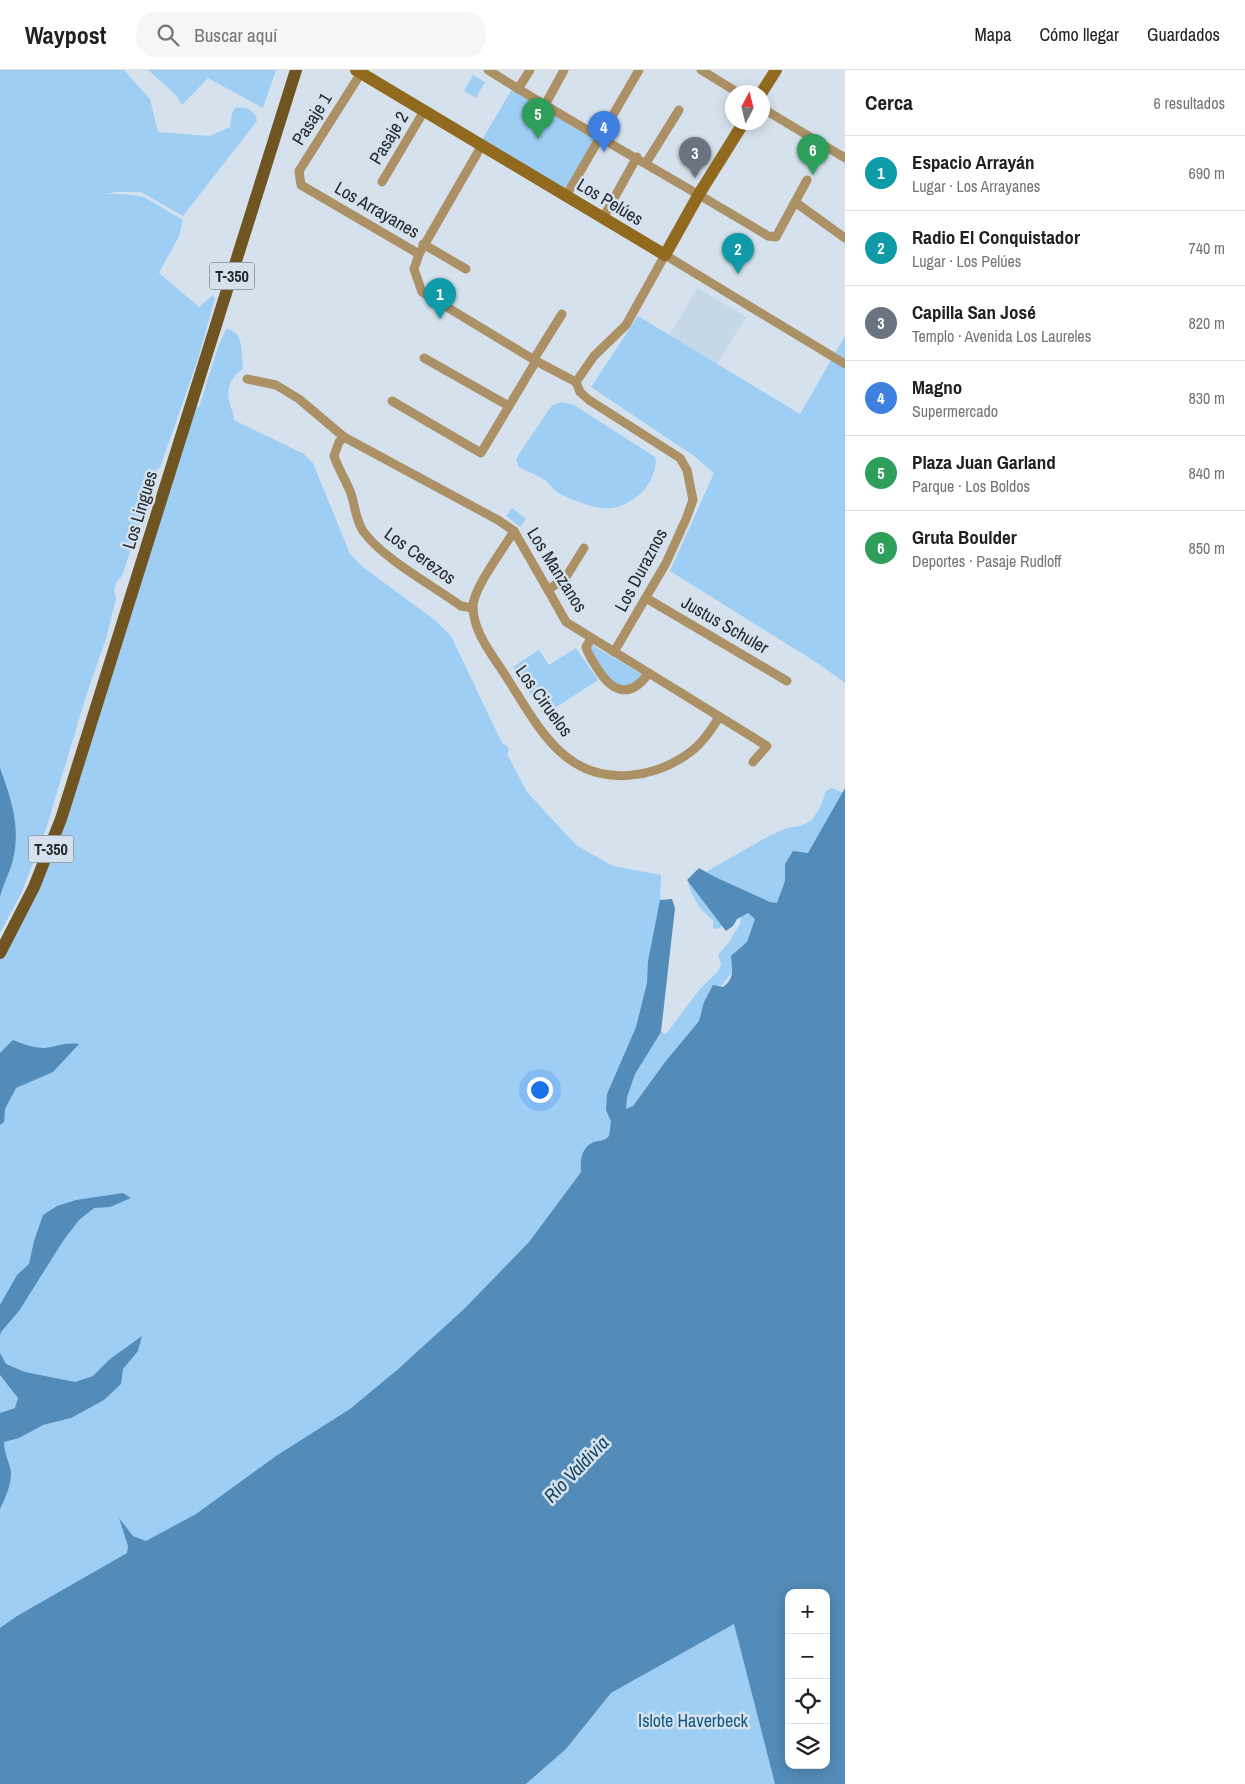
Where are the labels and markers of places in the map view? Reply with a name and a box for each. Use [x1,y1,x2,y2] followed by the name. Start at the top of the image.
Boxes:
[522,98,554,139] pin: 5
[588,111,620,152] pin: 4
[797,134,829,175] pin: 6
[679,137,711,178] pin: 3
[722,233,754,274] pin: 2
[424,278,456,319] pin: 1

